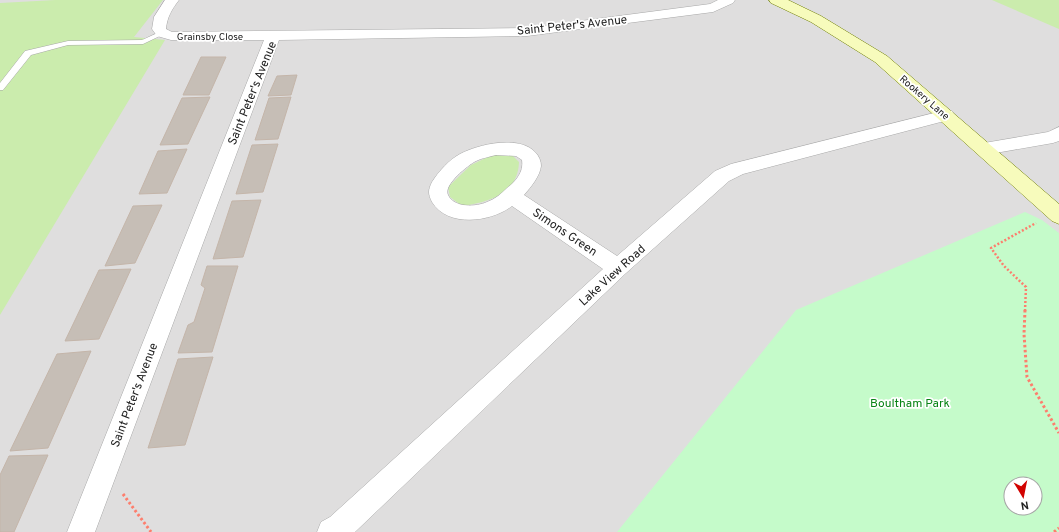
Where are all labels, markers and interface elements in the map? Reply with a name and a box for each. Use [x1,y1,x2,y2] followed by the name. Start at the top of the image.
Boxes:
[516,12,628,40] street label: Saint Peter's Avenue
[177,31,243,44] street label: Grainsby Close
[225,39,281,148] street label: Saint Peter's Avenue
[896,73,952,123] street label: Rookery Lane
[529,205,600,260] street label: Simons Green
[576,242,649,310] street label: Lake View Road
[108,341,162,450] street label: Saint Peter's Avenue
[870,396,950,412] park label: Boultham Park
[1003,476,1043,516] north arrow
[1019,497,1030,512] text: N

